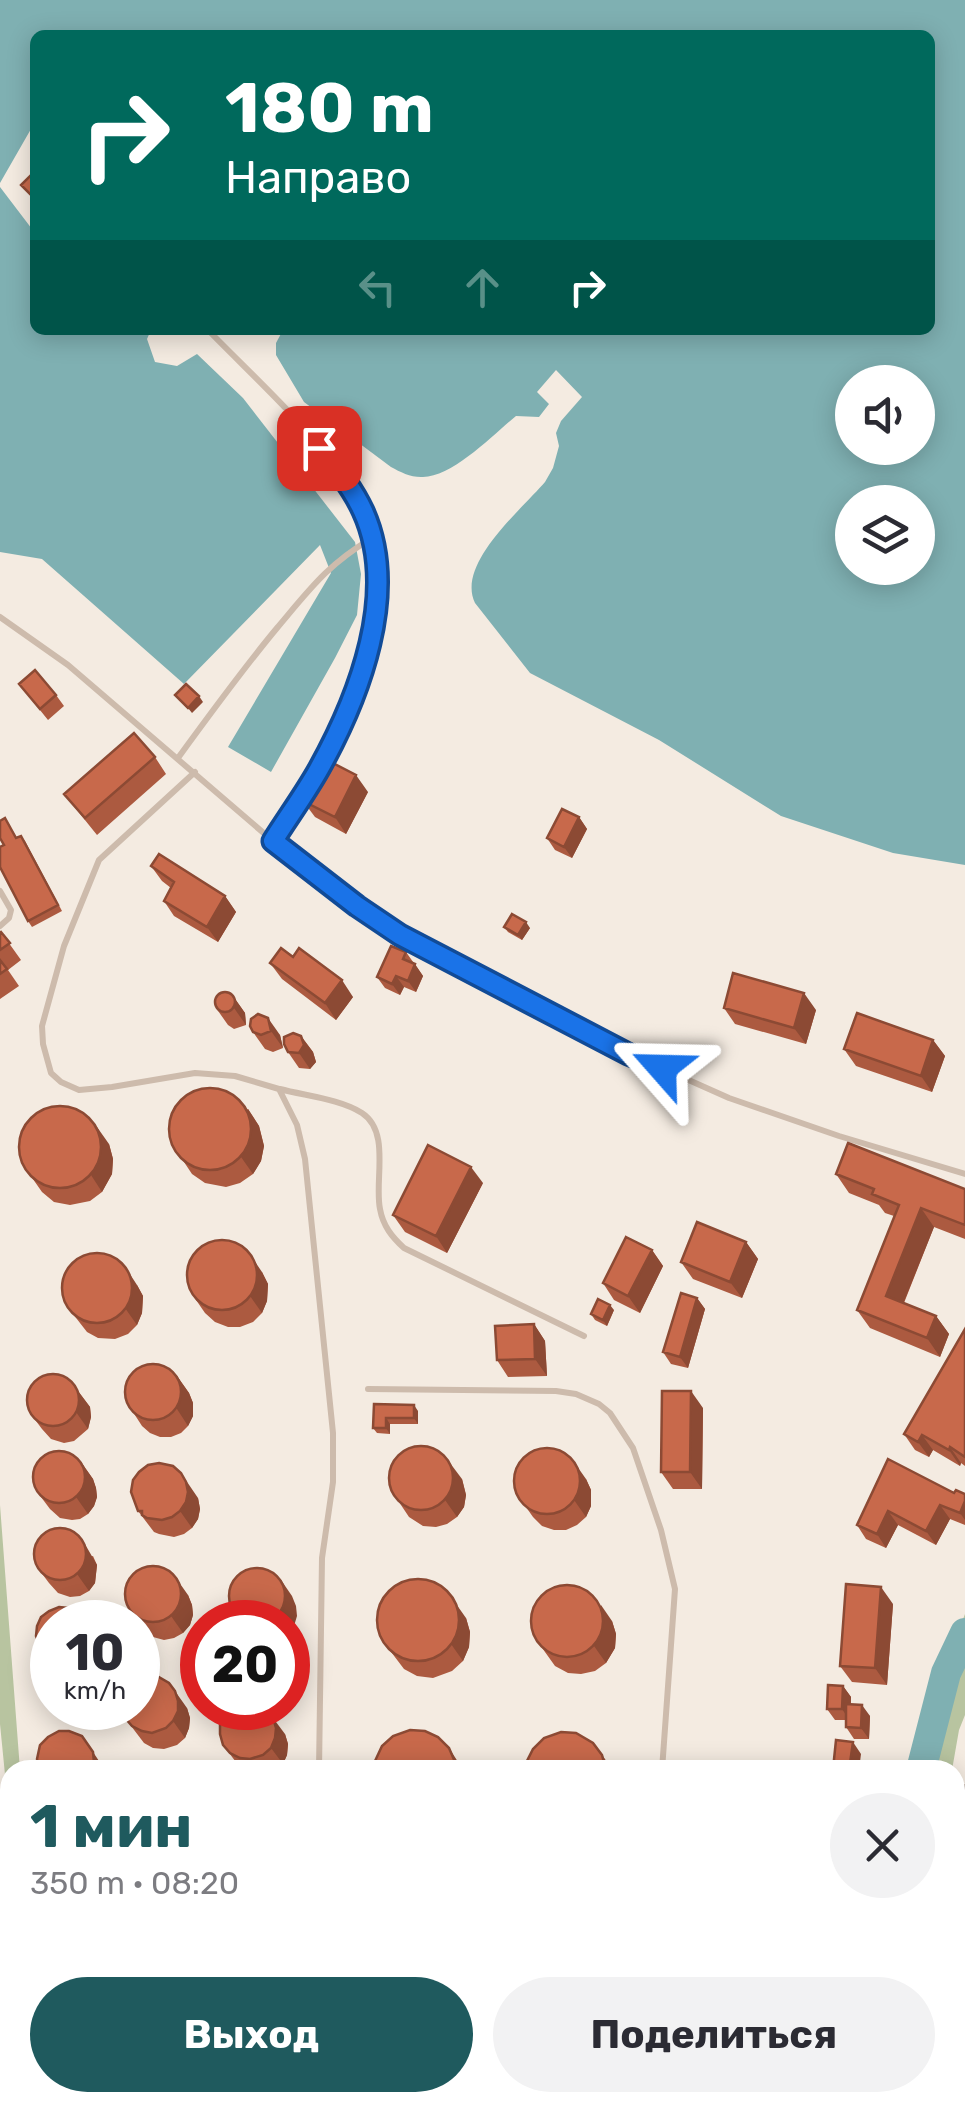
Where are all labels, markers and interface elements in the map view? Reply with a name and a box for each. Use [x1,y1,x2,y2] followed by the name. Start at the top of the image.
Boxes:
[225,67,434,150] text: 180 m
[60,70,190,200] icon: right
[225,151,411,204] text: Направо
[350,260,405,315] icon: left
[455,260,510,315] icon: ahead
[560,260,615,315] icon: right
[835,365,935,585] map controls
[835,365,935,465] button: sound
[277,406,362,491] pin
[292,421,347,476] icon: arrive
[835,485,935,585] button: layers
[610,1016,714,1120] position arrow
[180,1600,310,1730] speed limit sign: 20
[66,1623,124,1683] text: 10
[64,1676,126,1705] text: km/h
[30,1791,193,1862] text: 1 мин
[830,1793,935,1898] button: close
[30,1864,239,1902] text: 350 m · 08:20
[30,1977,473,2092] button: Выход
[493,1977,935,2092] button: Поделиться

